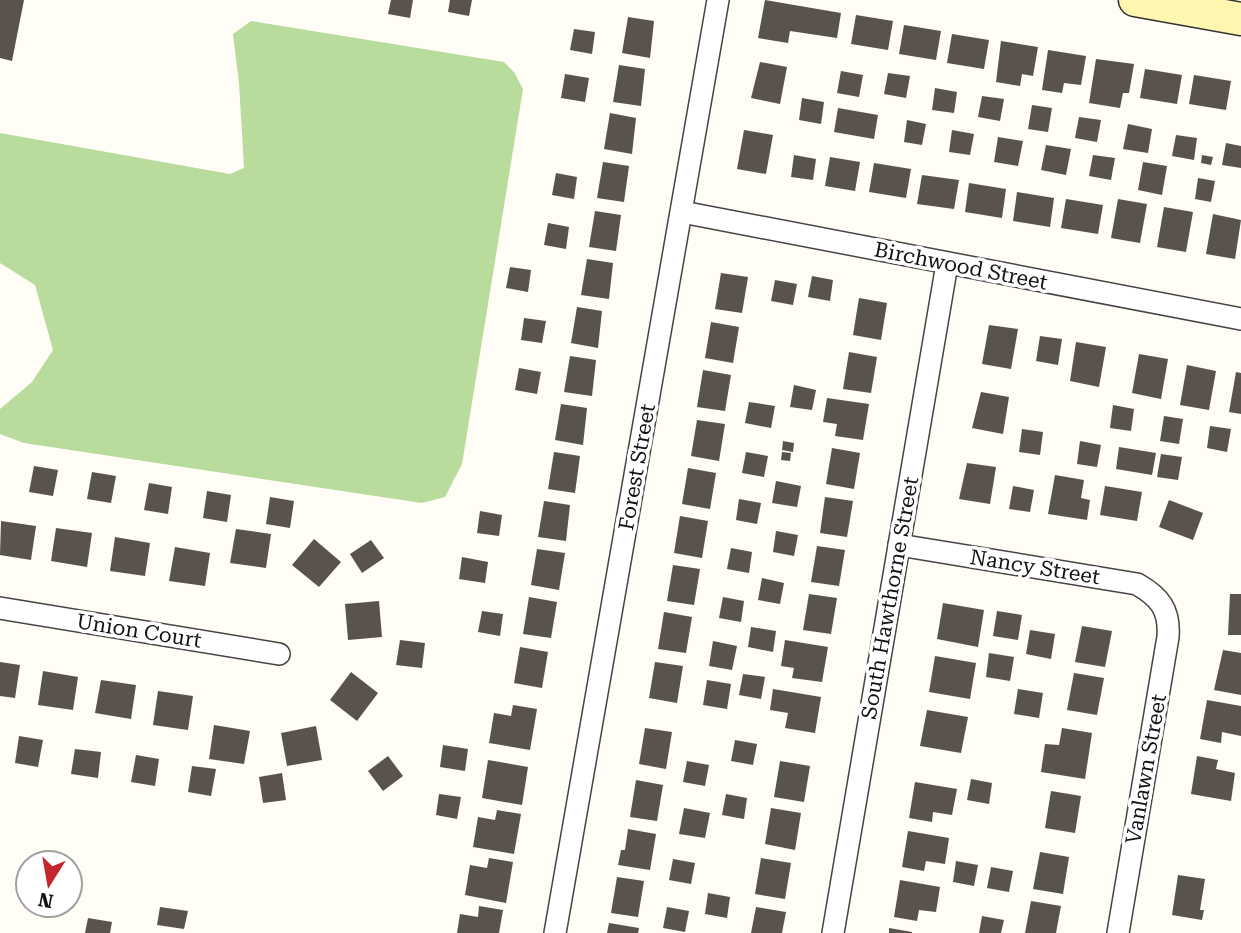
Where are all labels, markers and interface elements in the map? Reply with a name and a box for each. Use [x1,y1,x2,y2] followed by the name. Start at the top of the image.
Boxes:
[872,237,1050,295] street label: Birchwood Street
[614,402,660,532] street label: Forest Street
[857,475,923,721] street label: South Hawthorne Street
[968,545,1102,589] street label: Nancy Street
[75,609,203,653] street label: Union Court
[1121,692,1171,846] street label: Vanlawn Street
[14,849,84,919] north arrow
[36,887,55,913] text: N

